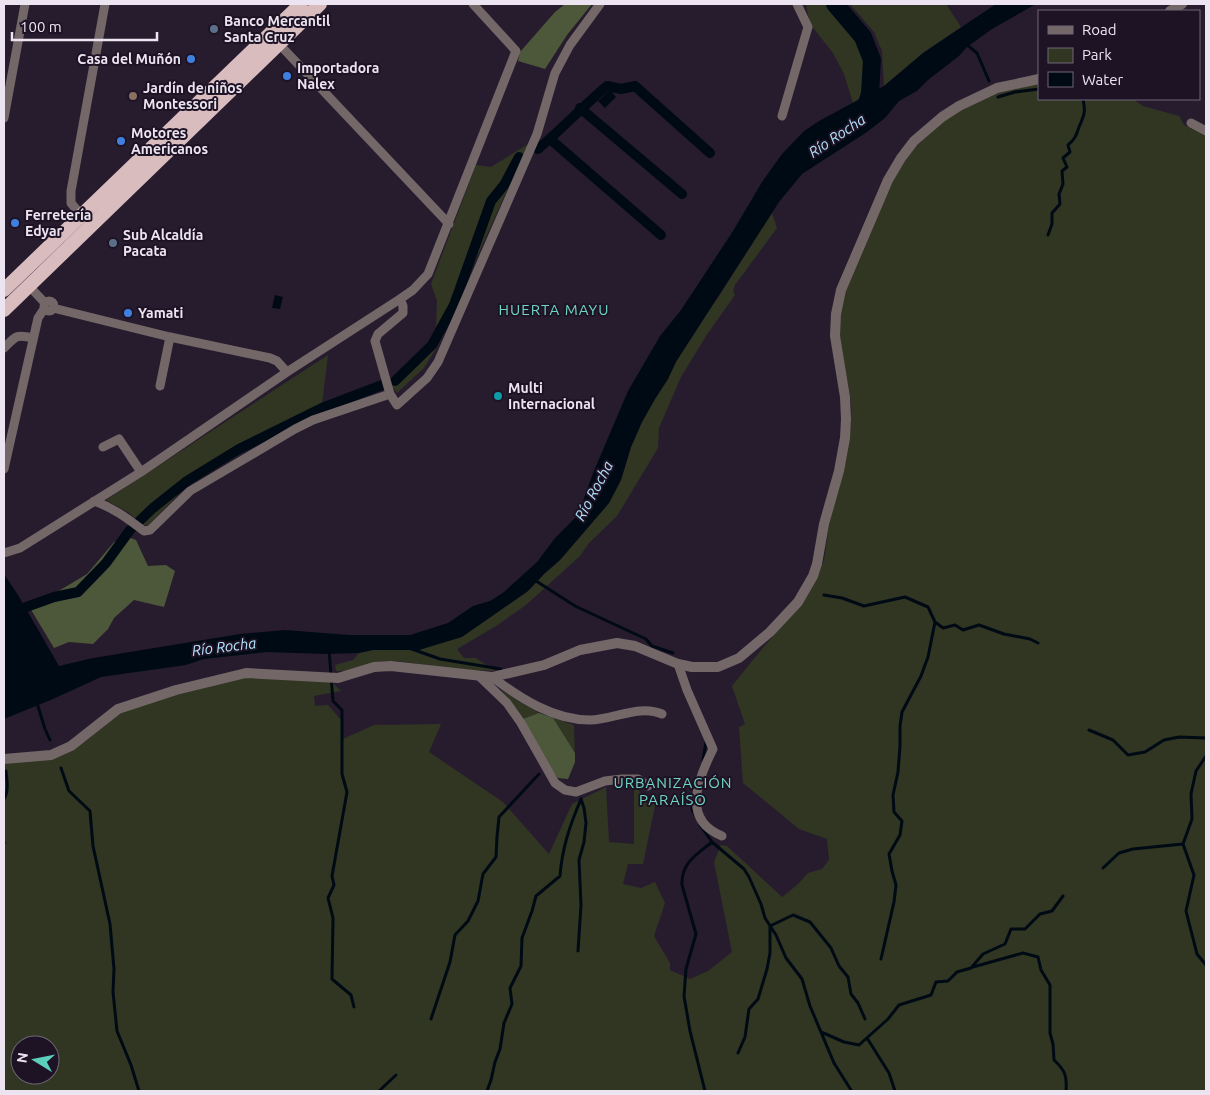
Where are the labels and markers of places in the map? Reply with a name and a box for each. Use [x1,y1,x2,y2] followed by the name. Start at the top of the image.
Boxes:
[224,13,330,45] place label: Banco Mercantil Santa Cruz
[208,23,220,35] marker: Banco Mercantil Santa Cruz
[77,51,181,67] place label: Casa del Muñón
[185,53,197,65] marker: Casa del Muñón
[297,60,379,92] place label: Importadora Nalex
[281,70,293,82] marker: Importadora Nalex
[143,80,243,112] place label: Jardín de niños Montessori
[127,90,139,102] marker: Jardín de niños Montessori
[131,125,208,157] place label: Motores Americanos
[115,135,127,147] marker: Motores Americanos
[25,207,91,239] place label: Ferretería Edyar
[9,217,21,229] marker: Ferretería Edyar
[123,227,203,259] place label: Sub Alcaldía Pacata
[107,237,119,249] marker: Sub Alcaldía Pacata
[138,305,183,321] place label: Yamati
[122,307,134,319] marker: Yamati
[508,380,595,412] place label: Multi Internacional
[492,390,504,402] marker: Multi Internacional

